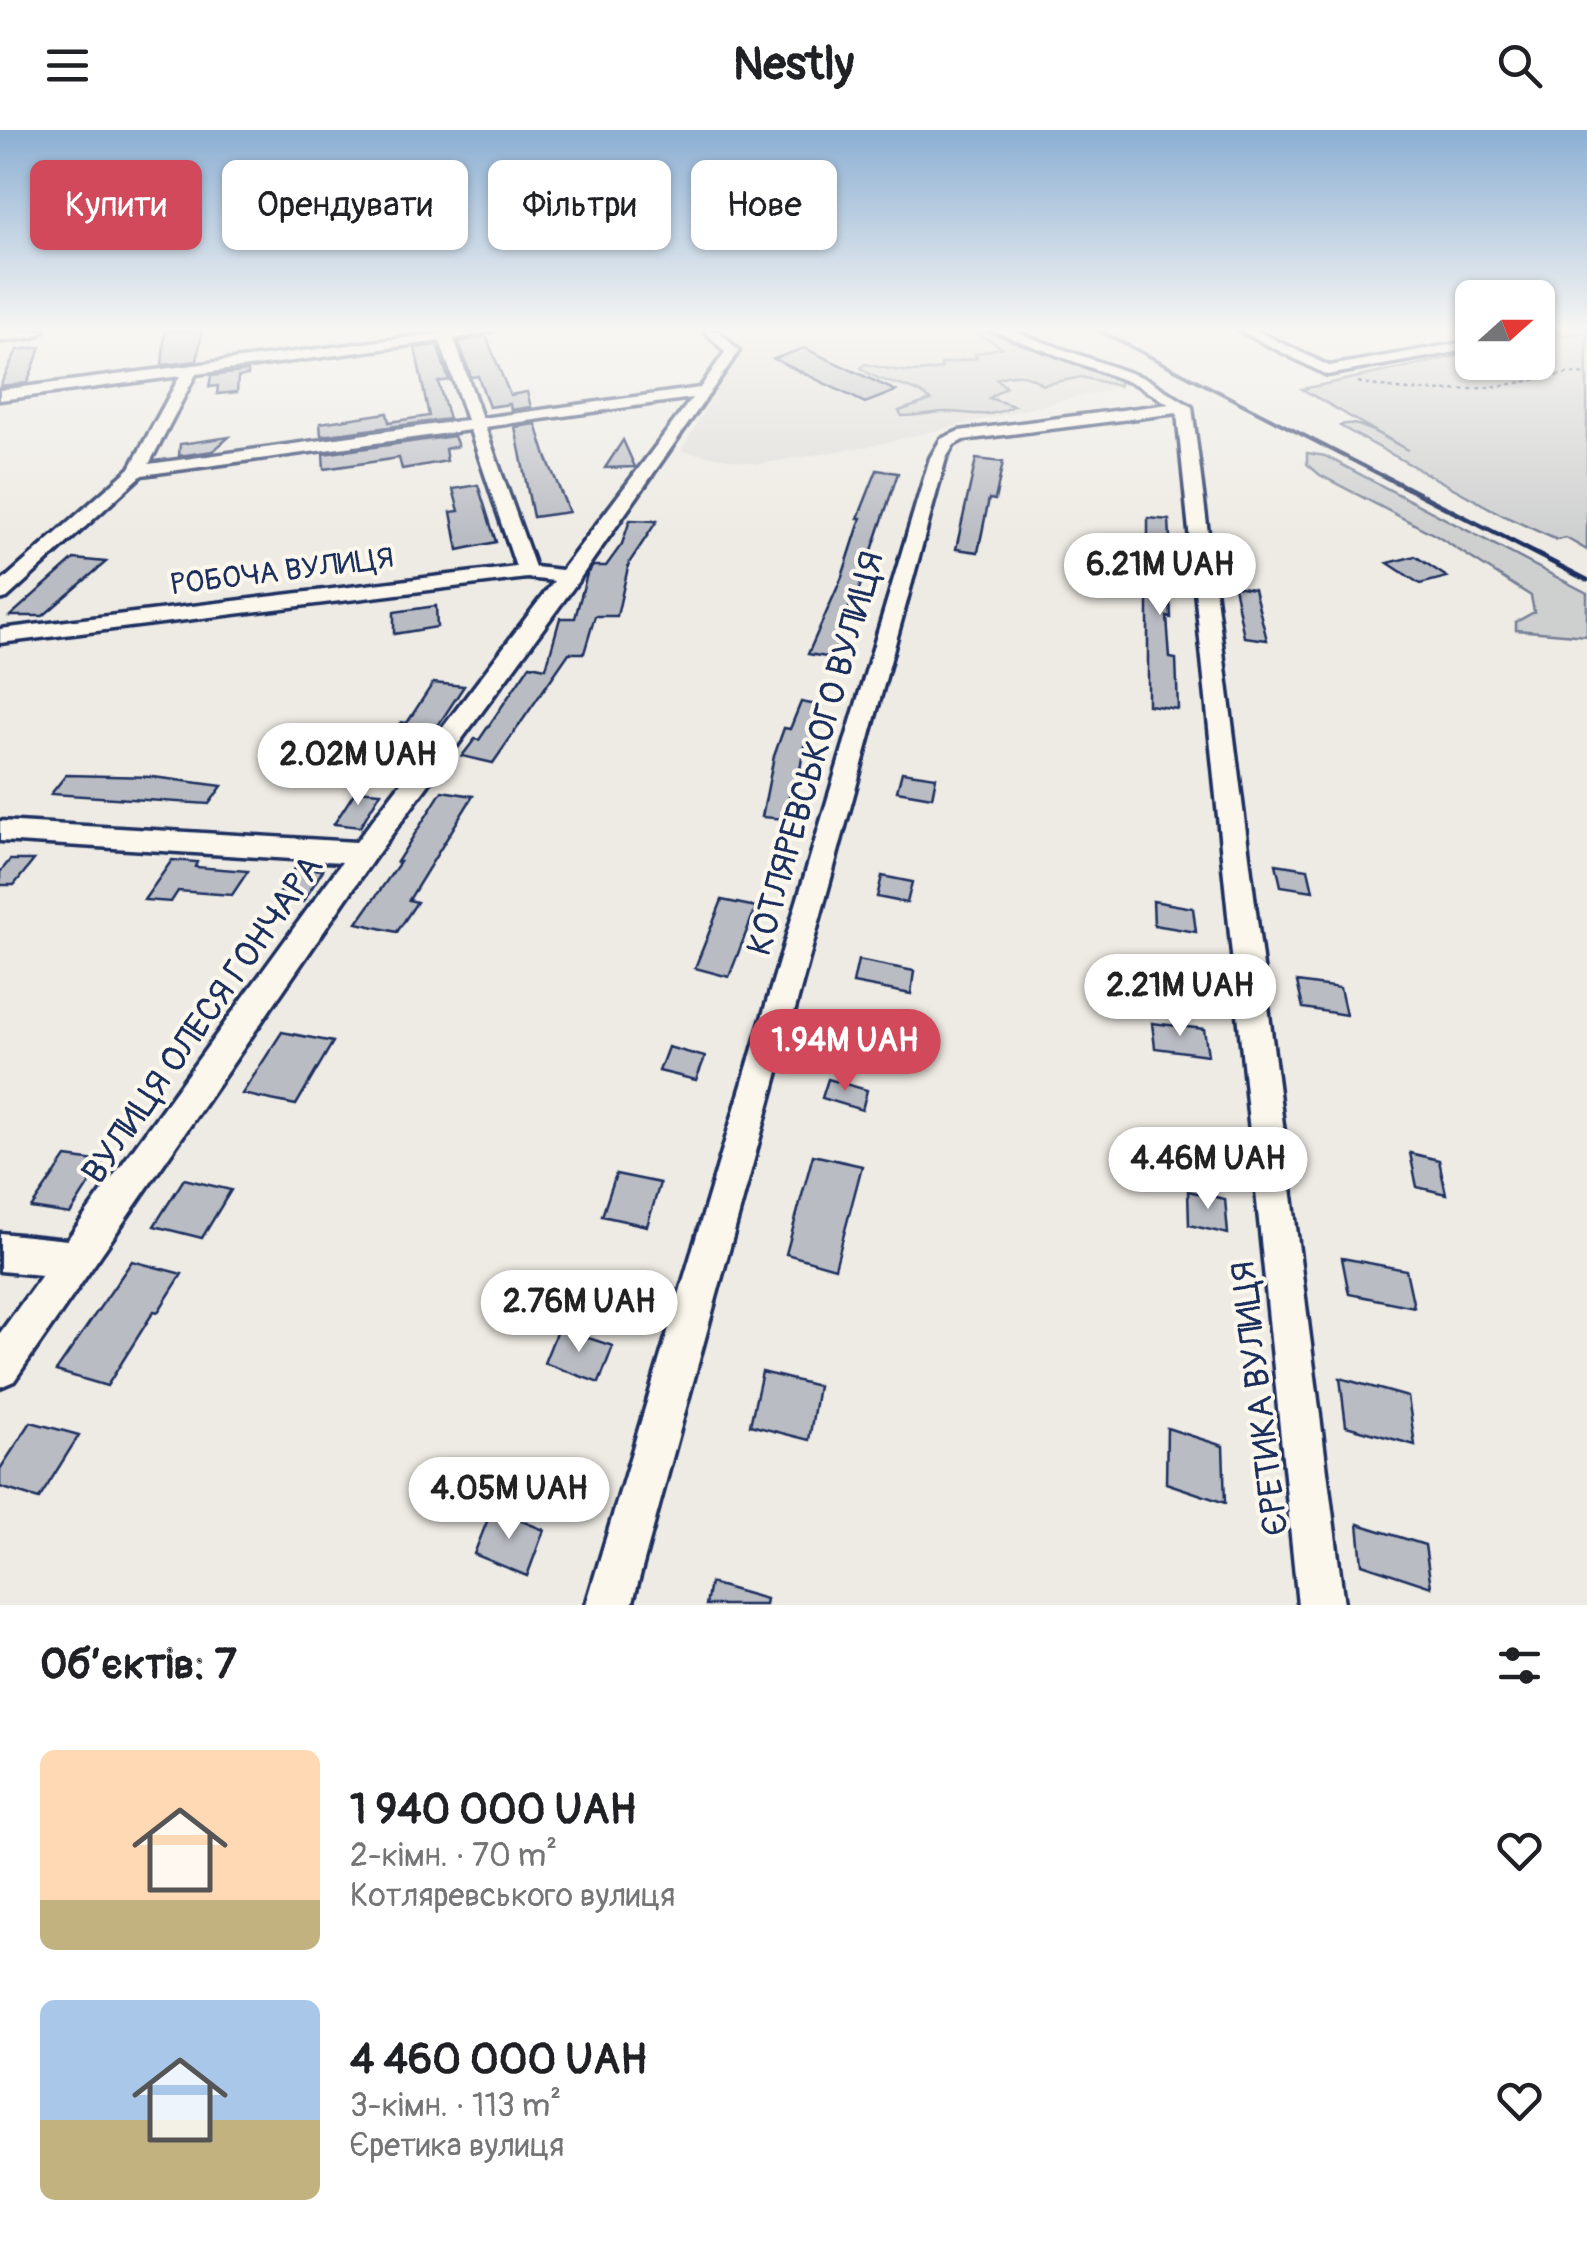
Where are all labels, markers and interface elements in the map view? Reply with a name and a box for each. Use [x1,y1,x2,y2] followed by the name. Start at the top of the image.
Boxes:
[733,37,854,93] text: Nestly
[40,38,95,93] icon: menu
[1492,38,1547,93] icon: search
[30,160,202,250] chip: Купити
[222,160,468,250] chip: Орендувати
[488,160,671,250] chip: Фільтри
[691,160,837,250] chip: Нове
[1455,280,1555,380] north arrow
[1455,280,1555,380] map controls
[1046,533,1274,618] pin: 6.21M UAH
[168,539,396,604] street label: РОБОЧА ВУЛИЦЯ
[1086,545,1234,585] text: 6.21M UAH
[737,546,895,960] street label: КОТЛЯРЕВСЬКОГО ВУЛИЦЯ
[244,723,472,808] pin: 2.02M UAH
[280,735,436,775] text: 2.02M UAH
[73,847,333,1192] street label: ВУЛИЦЯ ОЛЕСЯ ГОНЧАРА
[1066,954,1294,1039] pin: 2.21M UAH
[1106,966,1254,1006] text: 2.21M UAH
[731,1009,959,1094] pin: 1.94M UAH
[772,1021,918,1061] text: 1.94M UAH
[1094,1127,1322,1212] pin: 4.46M UAH
[1131,1139,1285,1179] text: 4.46M UAH
[1221,1259,1299,1537] street label: ЄРЕТИКА ВУЛИЦЯ
[465,1270,693,1355] pin: 2.76M UAH
[503,1282,655,1322] text: 2.76M UAH
[395,1457,623,1542] pin: 4.05M UAH
[431,1469,587,1509] text: 4.05M UAH
[1492,1638,1547,1693] icon: filters
[40,1639,237,1691] text: Об’єктів: 7
[350,1784,636,1836] text: 1 940 000 UAH
[120,1790,240,1910] icon: home
[1492,1823,1547,1878] icon: heart
[350,1836,557,1876] text: 2-кімн. · 70 m²
[350,1876,675,1916] text: Котляревського вулиця
[350,2034,647,2086] text: 4 460 000 UAH
[120,2040,240,2160] icon: home
[1492,2073,1547,2128] icon: heart
[350,2086,561,2126] text: 3-кімн. · 113 m²
[350,2126,564,2166] text: Єретика вулиця

